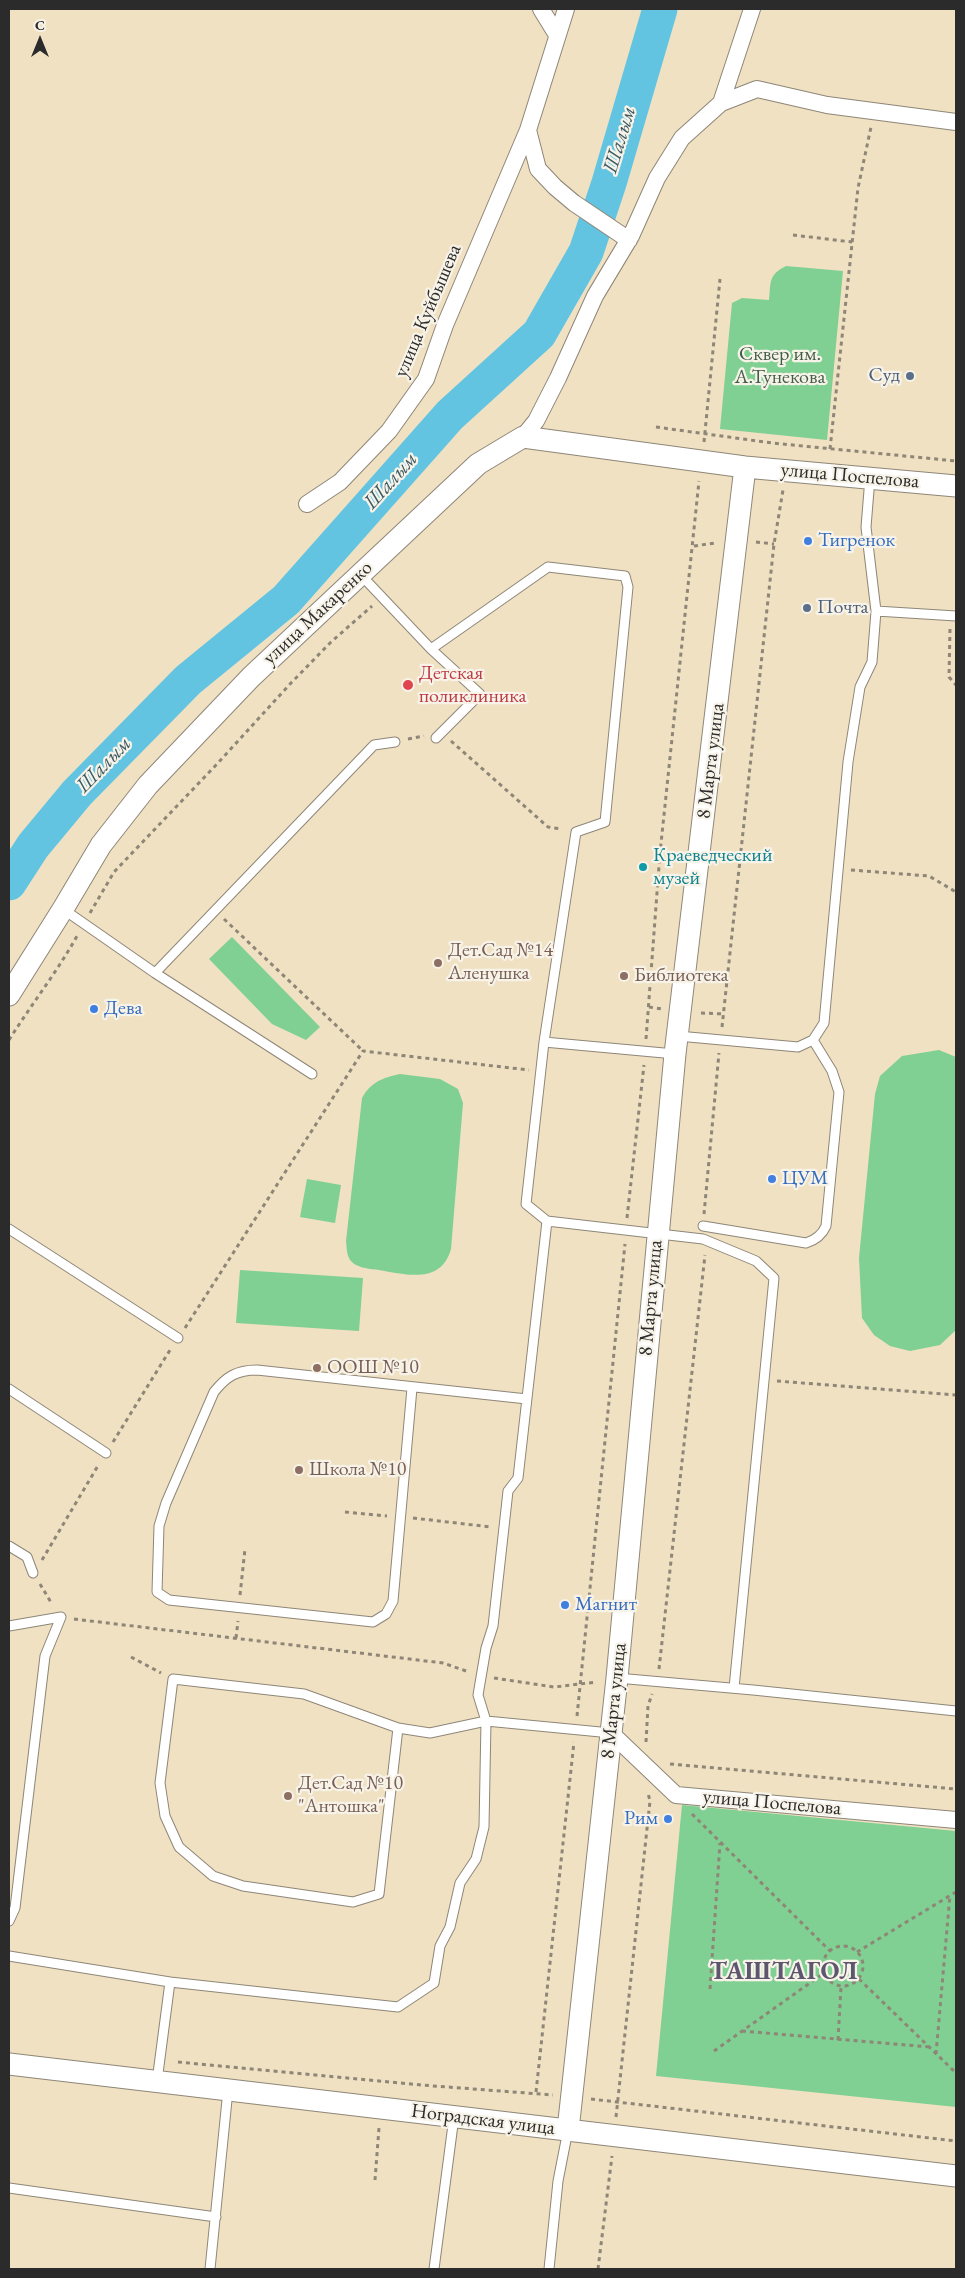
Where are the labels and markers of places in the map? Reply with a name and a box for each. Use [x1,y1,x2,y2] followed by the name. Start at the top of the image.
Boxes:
[868,364,900,388] place label: Суд
[904,370,916,382] marker: Суд
[818,529,895,553] place label: Тигренок
[802,535,814,547] marker: Тигренок
[817,596,869,620] place label: Почта
[801,602,813,614] marker: Почта
[419,662,527,709] place label: Детская поликлиника
[401,678,415,692] marker: Детская поликлиника
[653,844,772,891] place label: Краеведческий музей
[637,861,649,873] marker: Краеведческий музей
[448,939,553,986] place label: Дет.Сад №14 Аленушка
[432,957,444,969] marker: Дет.Сад №14 Аленушка
[634,964,729,988] place label: Библиотека
[618,970,630,982] marker: Библиотека
[104,997,142,1021] place label: Дева
[88,1003,100,1015] marker: Дева
[782,1167,828,1191] place label: ЦУМ
[766,1173,778,1185] marker: ЦУМ
[327,1356,419,1380] place label: ООШ №10
[311,1362,323,1374] marker: ООШ №10
[309,1458,406,1482] place label: Школа №10
[293,1464,305,1476] marker: Школа №10
[575,1593,637,1617] place label: Магнит
[559,1599,571,1611] marker: Магнит
[298,1772,403,1819] place label: Дет.Сад №10 "Антошка"
[282,1790,294,1802] marker: Дет.Сад №10 "Антошка"
[624,1807,658,1831] place label: Рим
[662,1813,674,1825] marker: Рим

